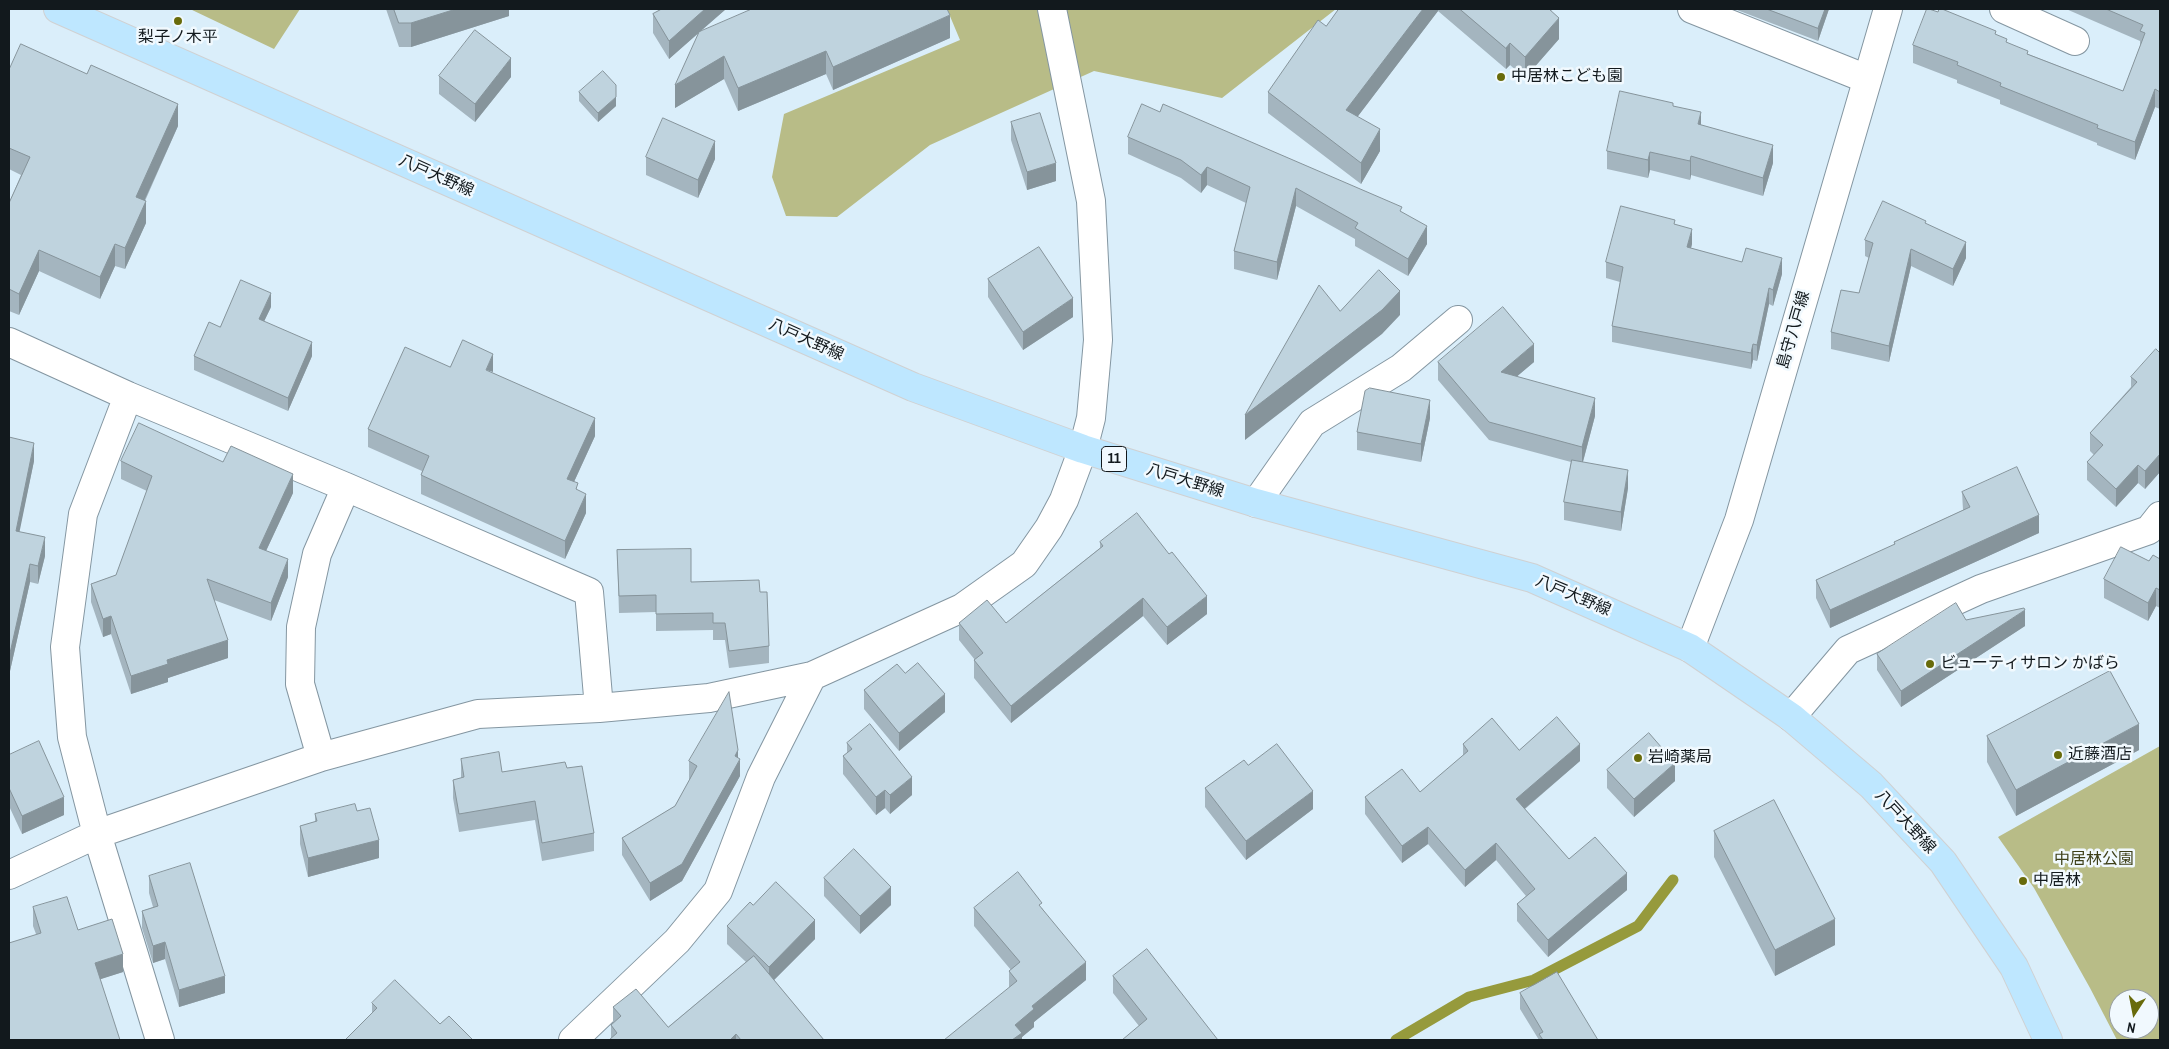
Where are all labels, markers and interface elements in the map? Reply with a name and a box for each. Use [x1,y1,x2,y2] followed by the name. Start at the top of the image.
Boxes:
[172,15,184,27] marker: 梨子ノ木平
[138,28,218,48] place label: 梨子ノ木平
[1511,67,1623,87] place label: 中居林こども園
[1495,71,1507,83] marker: 中居林こども園
[396,151,476,201] street label: 八戸大野線
[1774,289,1814,371] street label: 島守八戸線
[766,315,846,365] street label: 八戸大野線
[1102,446,1126,472] road number: 11
[1144,460,1226,502] street label: 八戸大野線
[1532,572,1614,620] street label: 八戸大野線
[1940,654,2120,674] place label: ビューティサロン かばら
[1924,658,1936,670] marker: ビューティサロン かばら
[2068,745,2132,765] place label: 近藤酒店
[1648,748,1712,768] place label: 岩崎薬局
[2052,749,2064,761] marker: 近藤酒店
[1632,752,1644,764] marker: 岩崎薬局
[1871,786,1939,858] street label: 八戸大野線
[2054,850,2134,870] park label: 中居林公園
[2033,871,2081,891] place label: 中居林
[2017,875,2029,887] marker: 中居林
[2109,989,2159,1039] north arrow
[2126,1018,2137,1037] text: N

